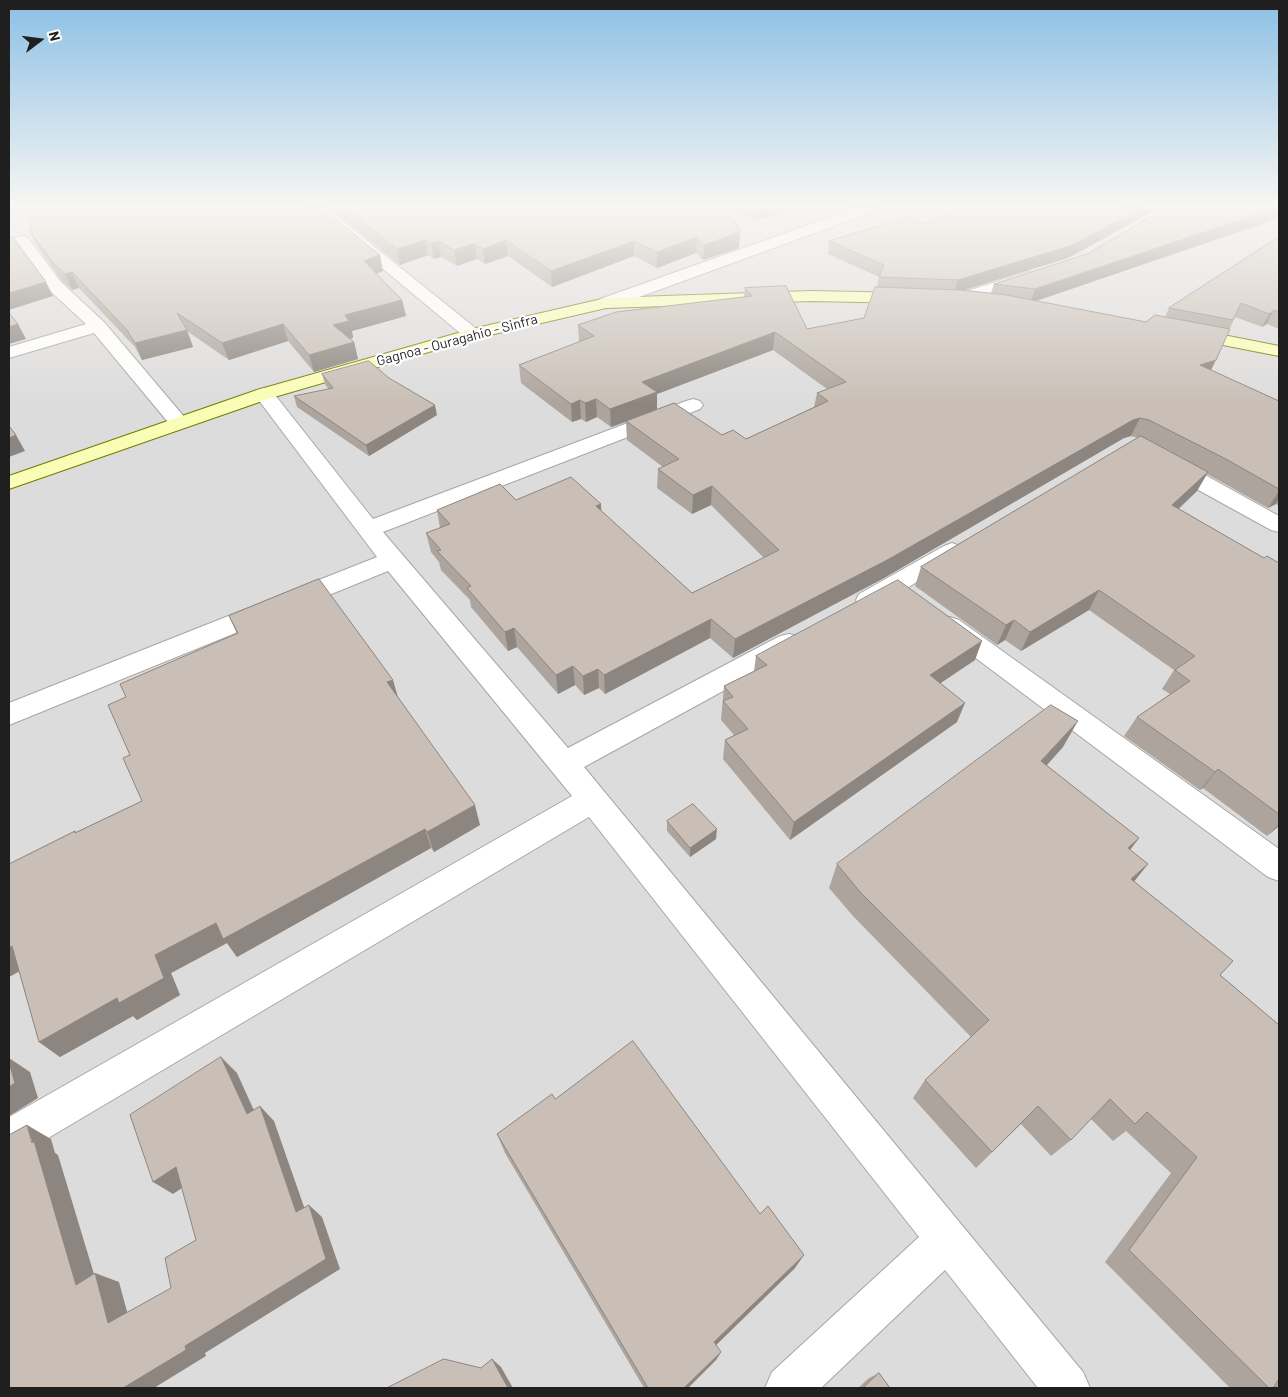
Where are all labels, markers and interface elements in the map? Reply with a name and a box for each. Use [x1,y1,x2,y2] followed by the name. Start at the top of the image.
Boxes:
[15,15,65,65] north arrow
[46,29,64,43] text: N
[375,310,539,370] street label: Gagnoa - Ouragahio - Sinfra

